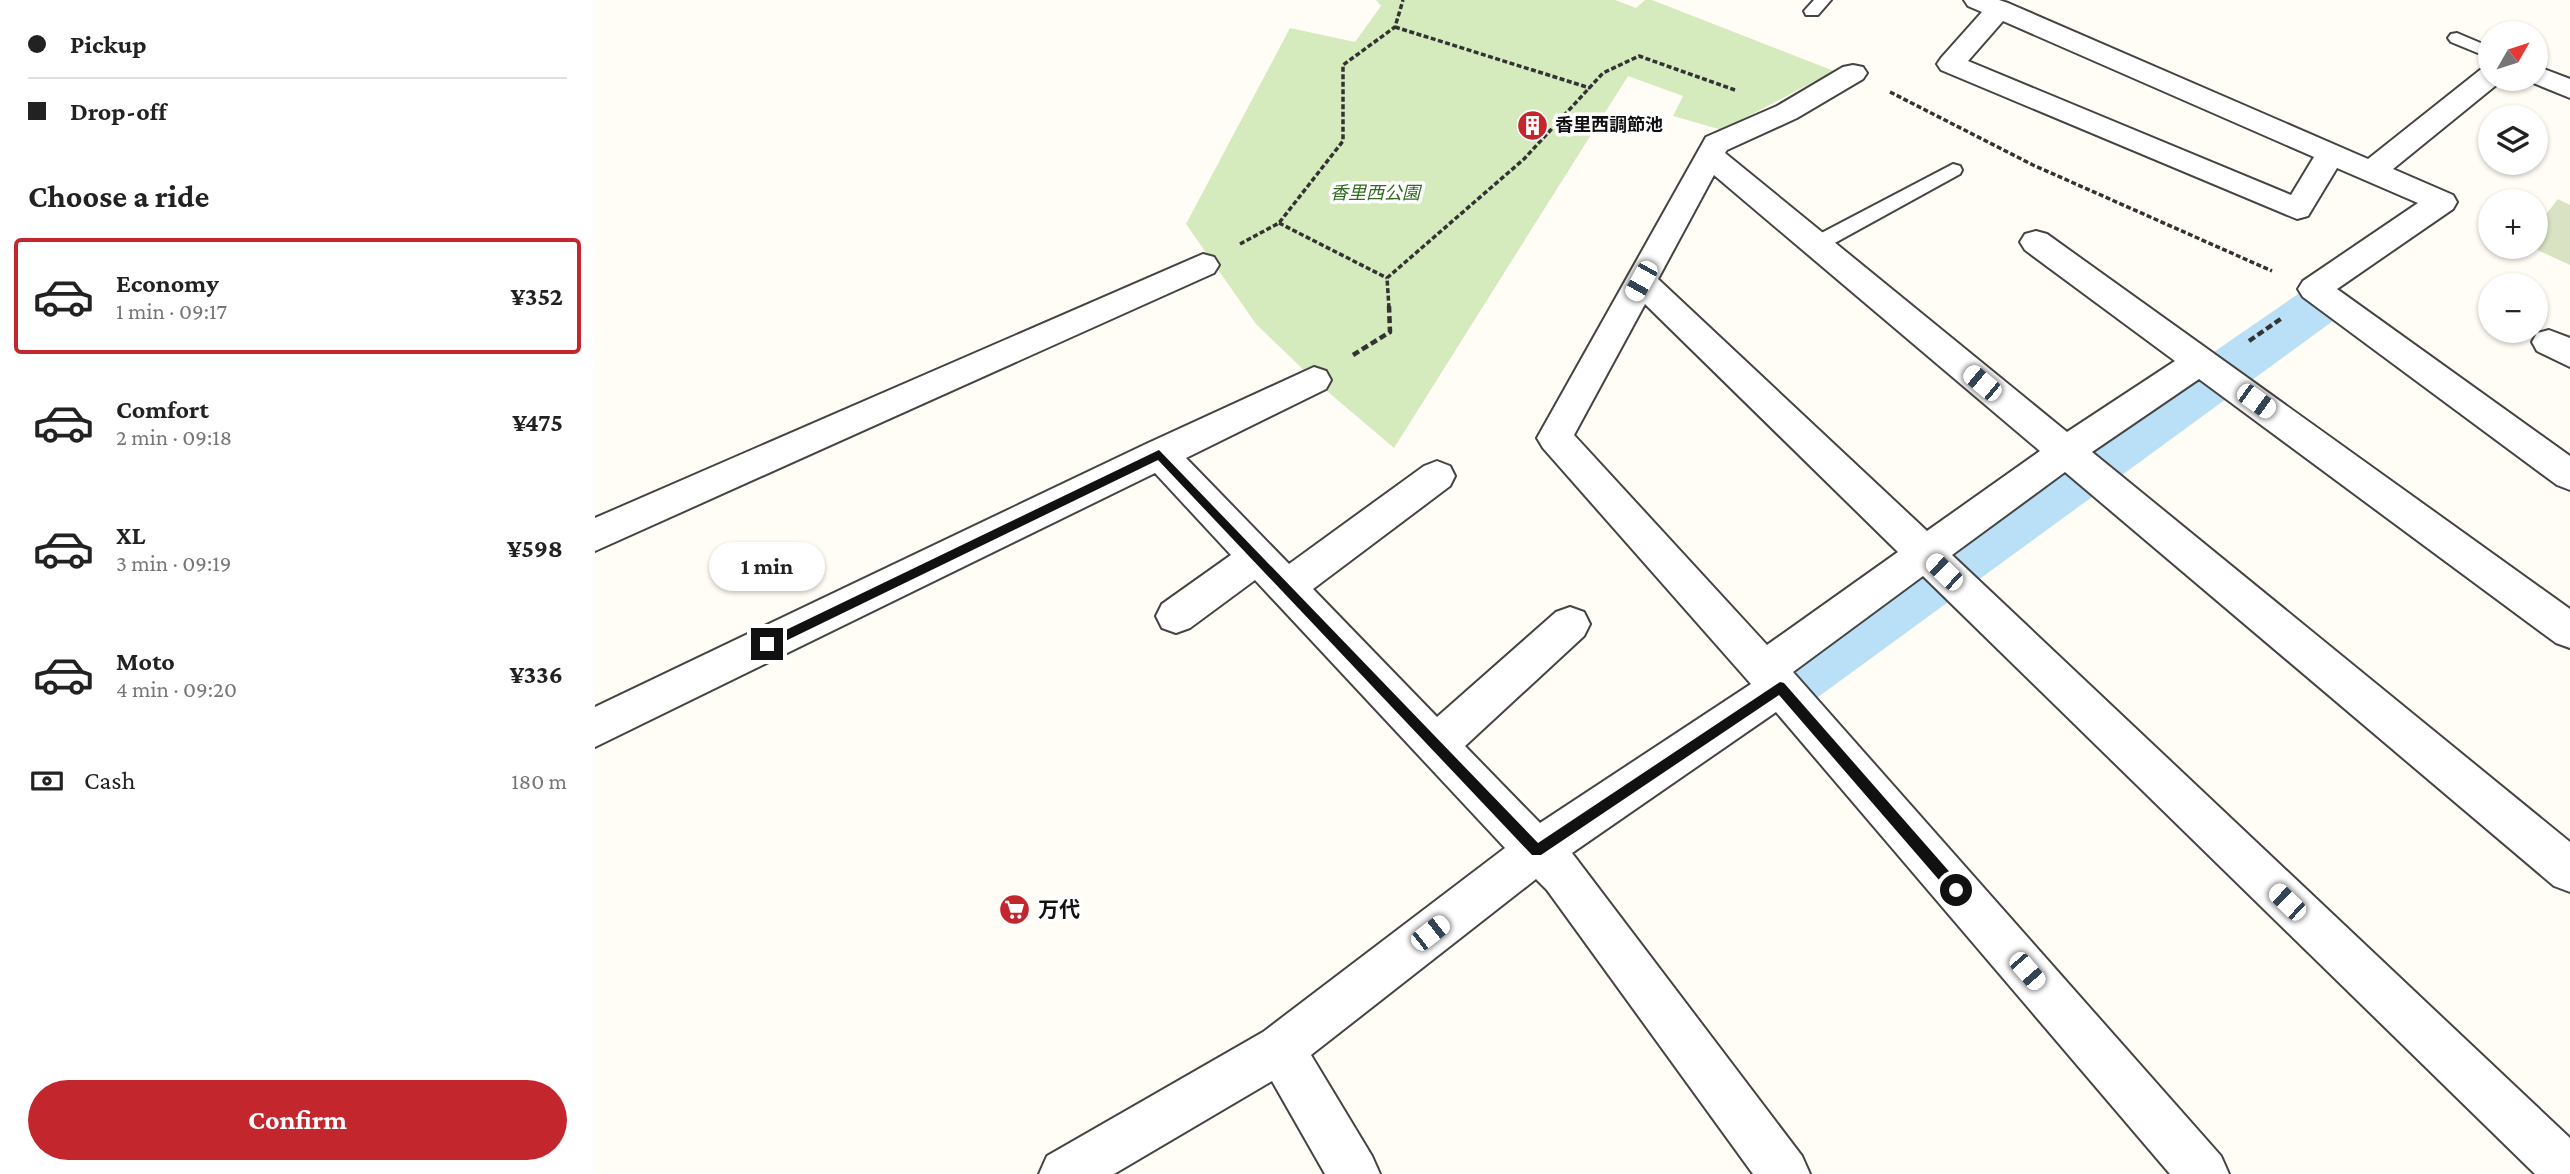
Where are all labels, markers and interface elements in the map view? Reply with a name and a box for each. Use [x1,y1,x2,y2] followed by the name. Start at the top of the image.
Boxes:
[2478,21,2548,91] north arrow
[2478,21,2548,343] map controls
[70,30,147,59] text: Pickup
[70,97,167,126] text: Drop-off
[2478,105,2548,175] button: layers
[1515,108,1549,142] building icon: 香里西調節池
[1555,115,1663,135] place label: 香里西調節池
[28,178,209,214] text: Choose a ride
[1330,183,1423,203] park label: 香里西公園
[2478,189,2548,259] button: +
[1622,258,1661,304] car
[32,265,95,328] icon: car
[116,269,219,298] text: Economy
[2478,273,2548,343] button: −
[511,282,563,311] text: ¥352
[116,298,227,324] text: 1 min · 09:17
[1960,361,2005,405] car
[2233,380,2280,422] car
[32,391,95,454] icon: car
[116,395,209,424] text: Comfort
[512,408,563,437] text: ¥475
[116,424,232,450] text: 2 min · 09:18
[32,517,95,580] icon: car
[116,521,145,550] text: XL
[507,534,563,563] text: ¥598
[709,542,825,592] callout: 1 min
[116,550,232,576] text: 3 min · 09:19
[1922,550,1967,594] car
[741,553,793,579] text: 1 min
[751,628,783,660] route end
[32,643,95,706] icon: car
[116,647,175,676] text: Moto
[509,660,563,689] text: ¥336
[116,676,237,702] text: 4 min · 09:20
[28,762,66,800] icon: cash
[84,766,135,795] text: Cash
[511,768,567,794] text: 180 m
[1940,874,1972,906] route start
[2265,880,2310,924] car
[998,893,1032,927] supermarket icon: 万代
[1038,898,1080,922] place label: 万代
[1407,912,1454,954] car
[2006,948,2049,994] car
[28,1080,567,1160] button: Confirm

